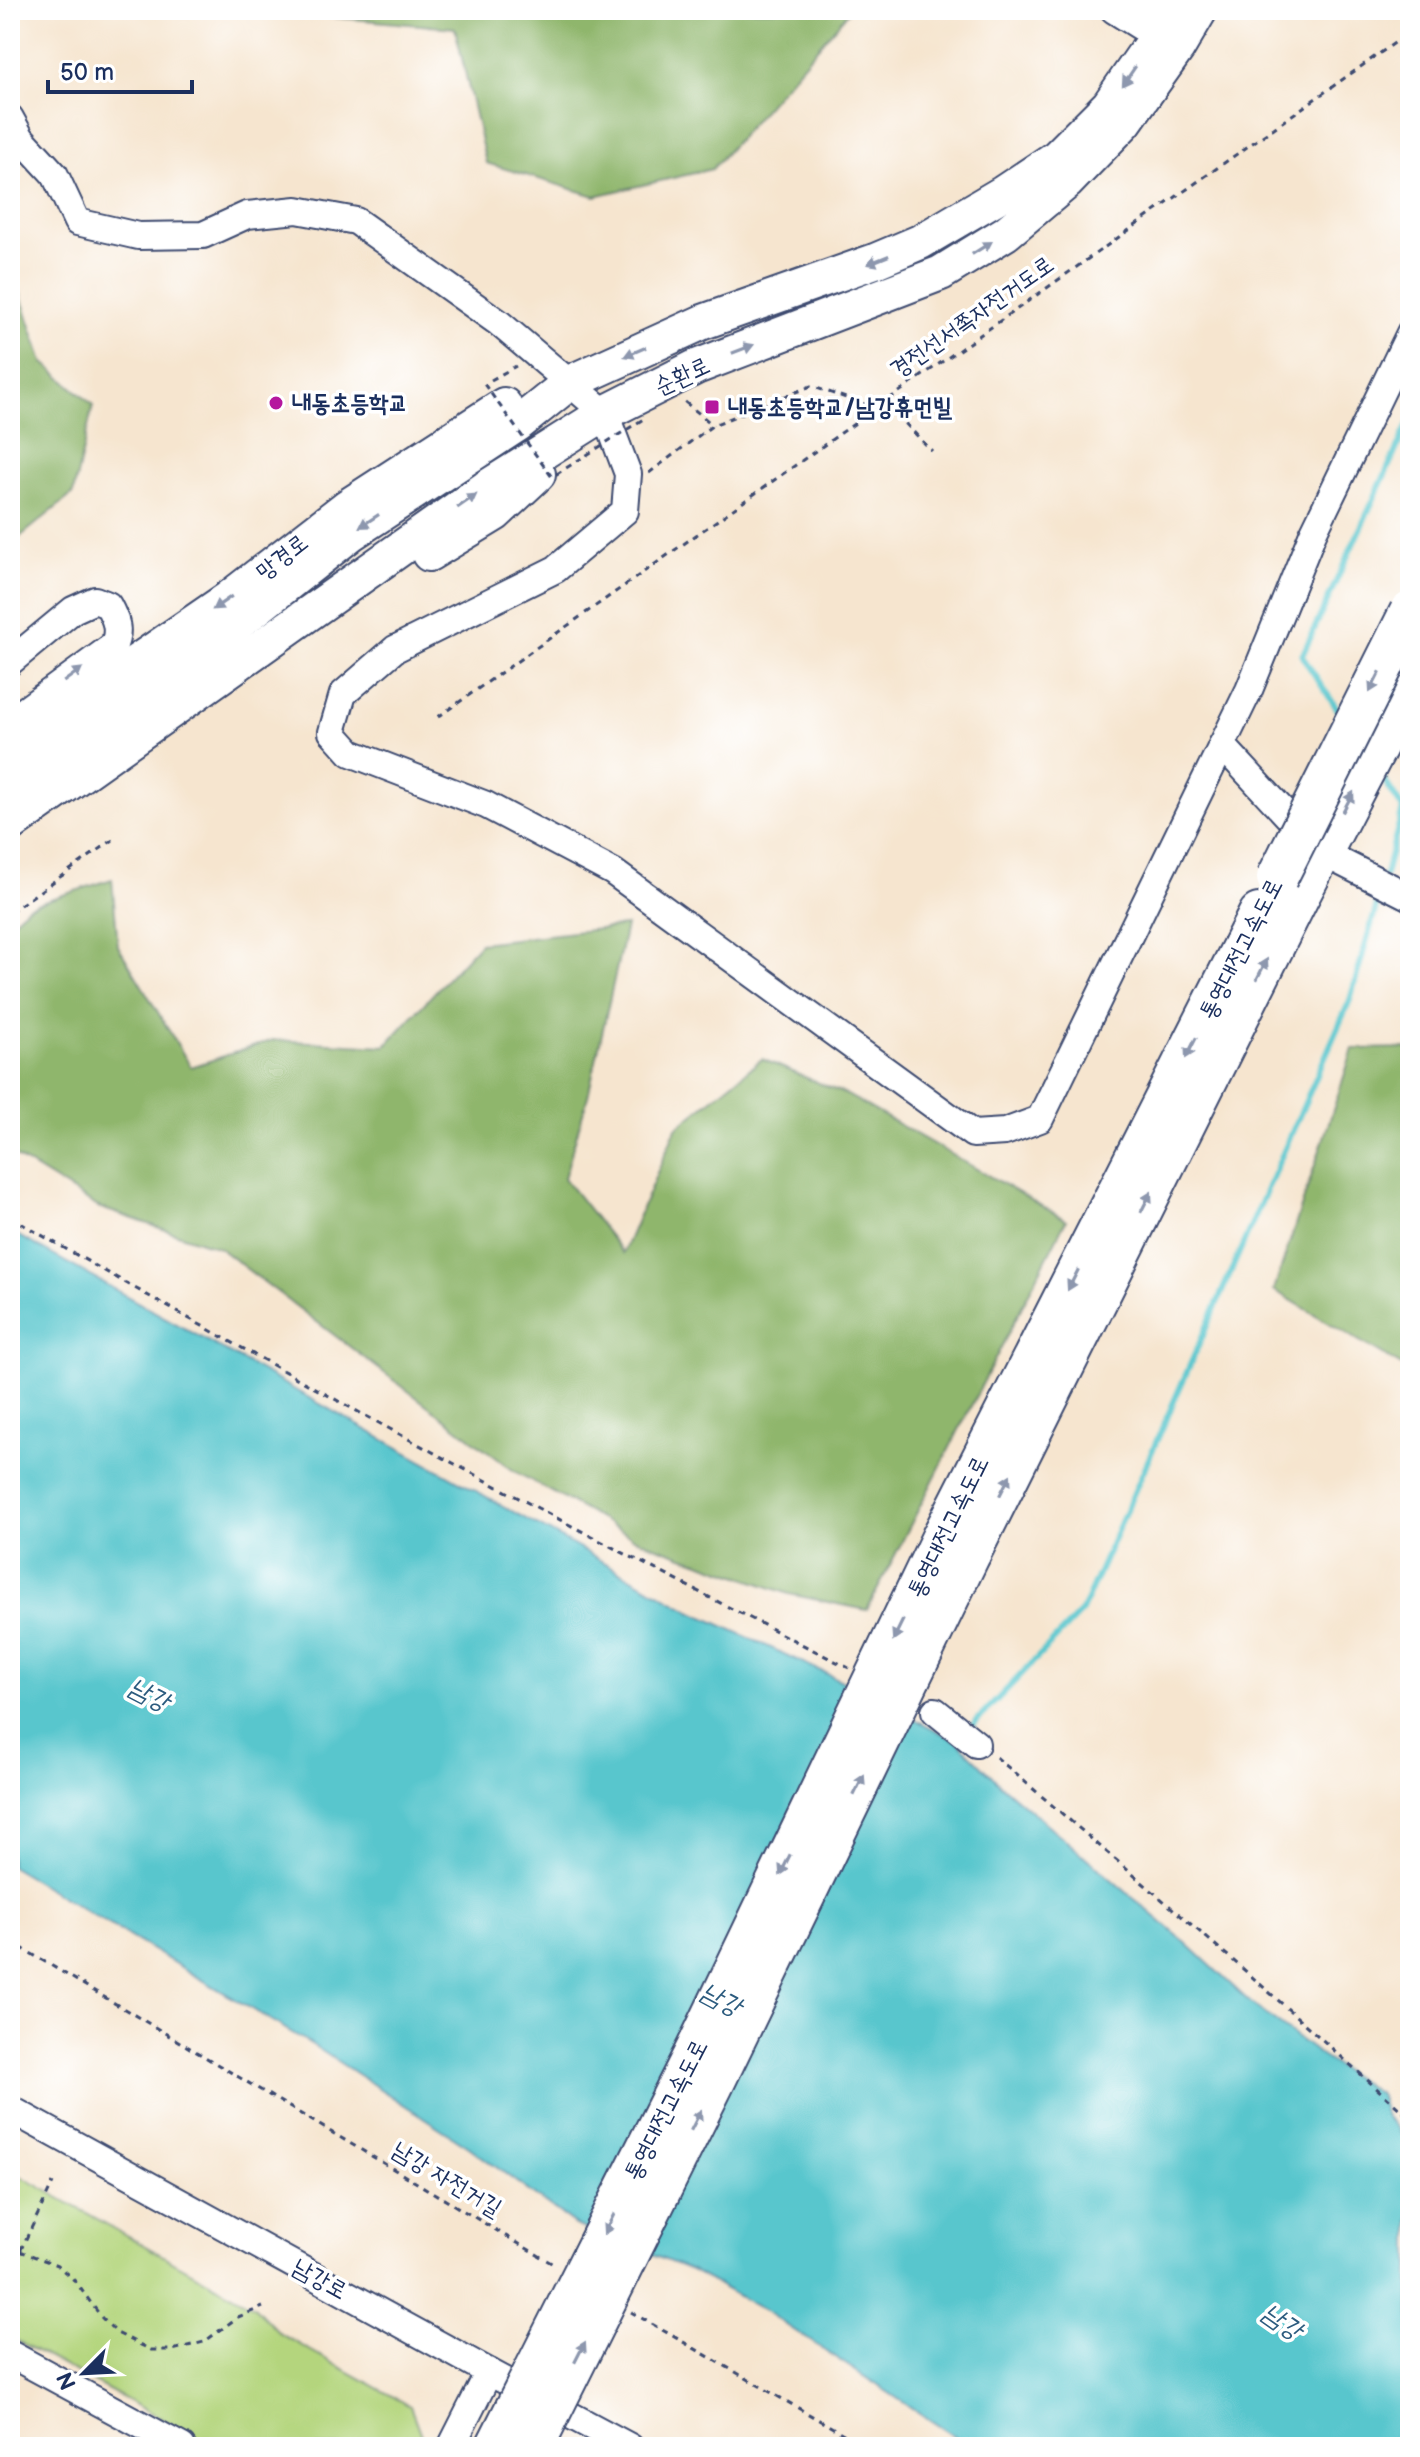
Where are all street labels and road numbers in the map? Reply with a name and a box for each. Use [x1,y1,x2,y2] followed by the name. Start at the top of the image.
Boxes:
[885,250,1059,384] street label: 경전선서쪽자전거도로
[650,351,714,401] street label: 순환로
[250,528,314,586] street label: 망경로
[1193,874,1289,1024] street label: 통영대전고속도로
[901,1451,995,1603] street label: 통영대전고속도로
[618,2035,714,2185] street label: 통영대전고속도로
[387,2135,507,2223] street label: 남강 자전거길
[288,2252,352,2306] street label: 남강로

